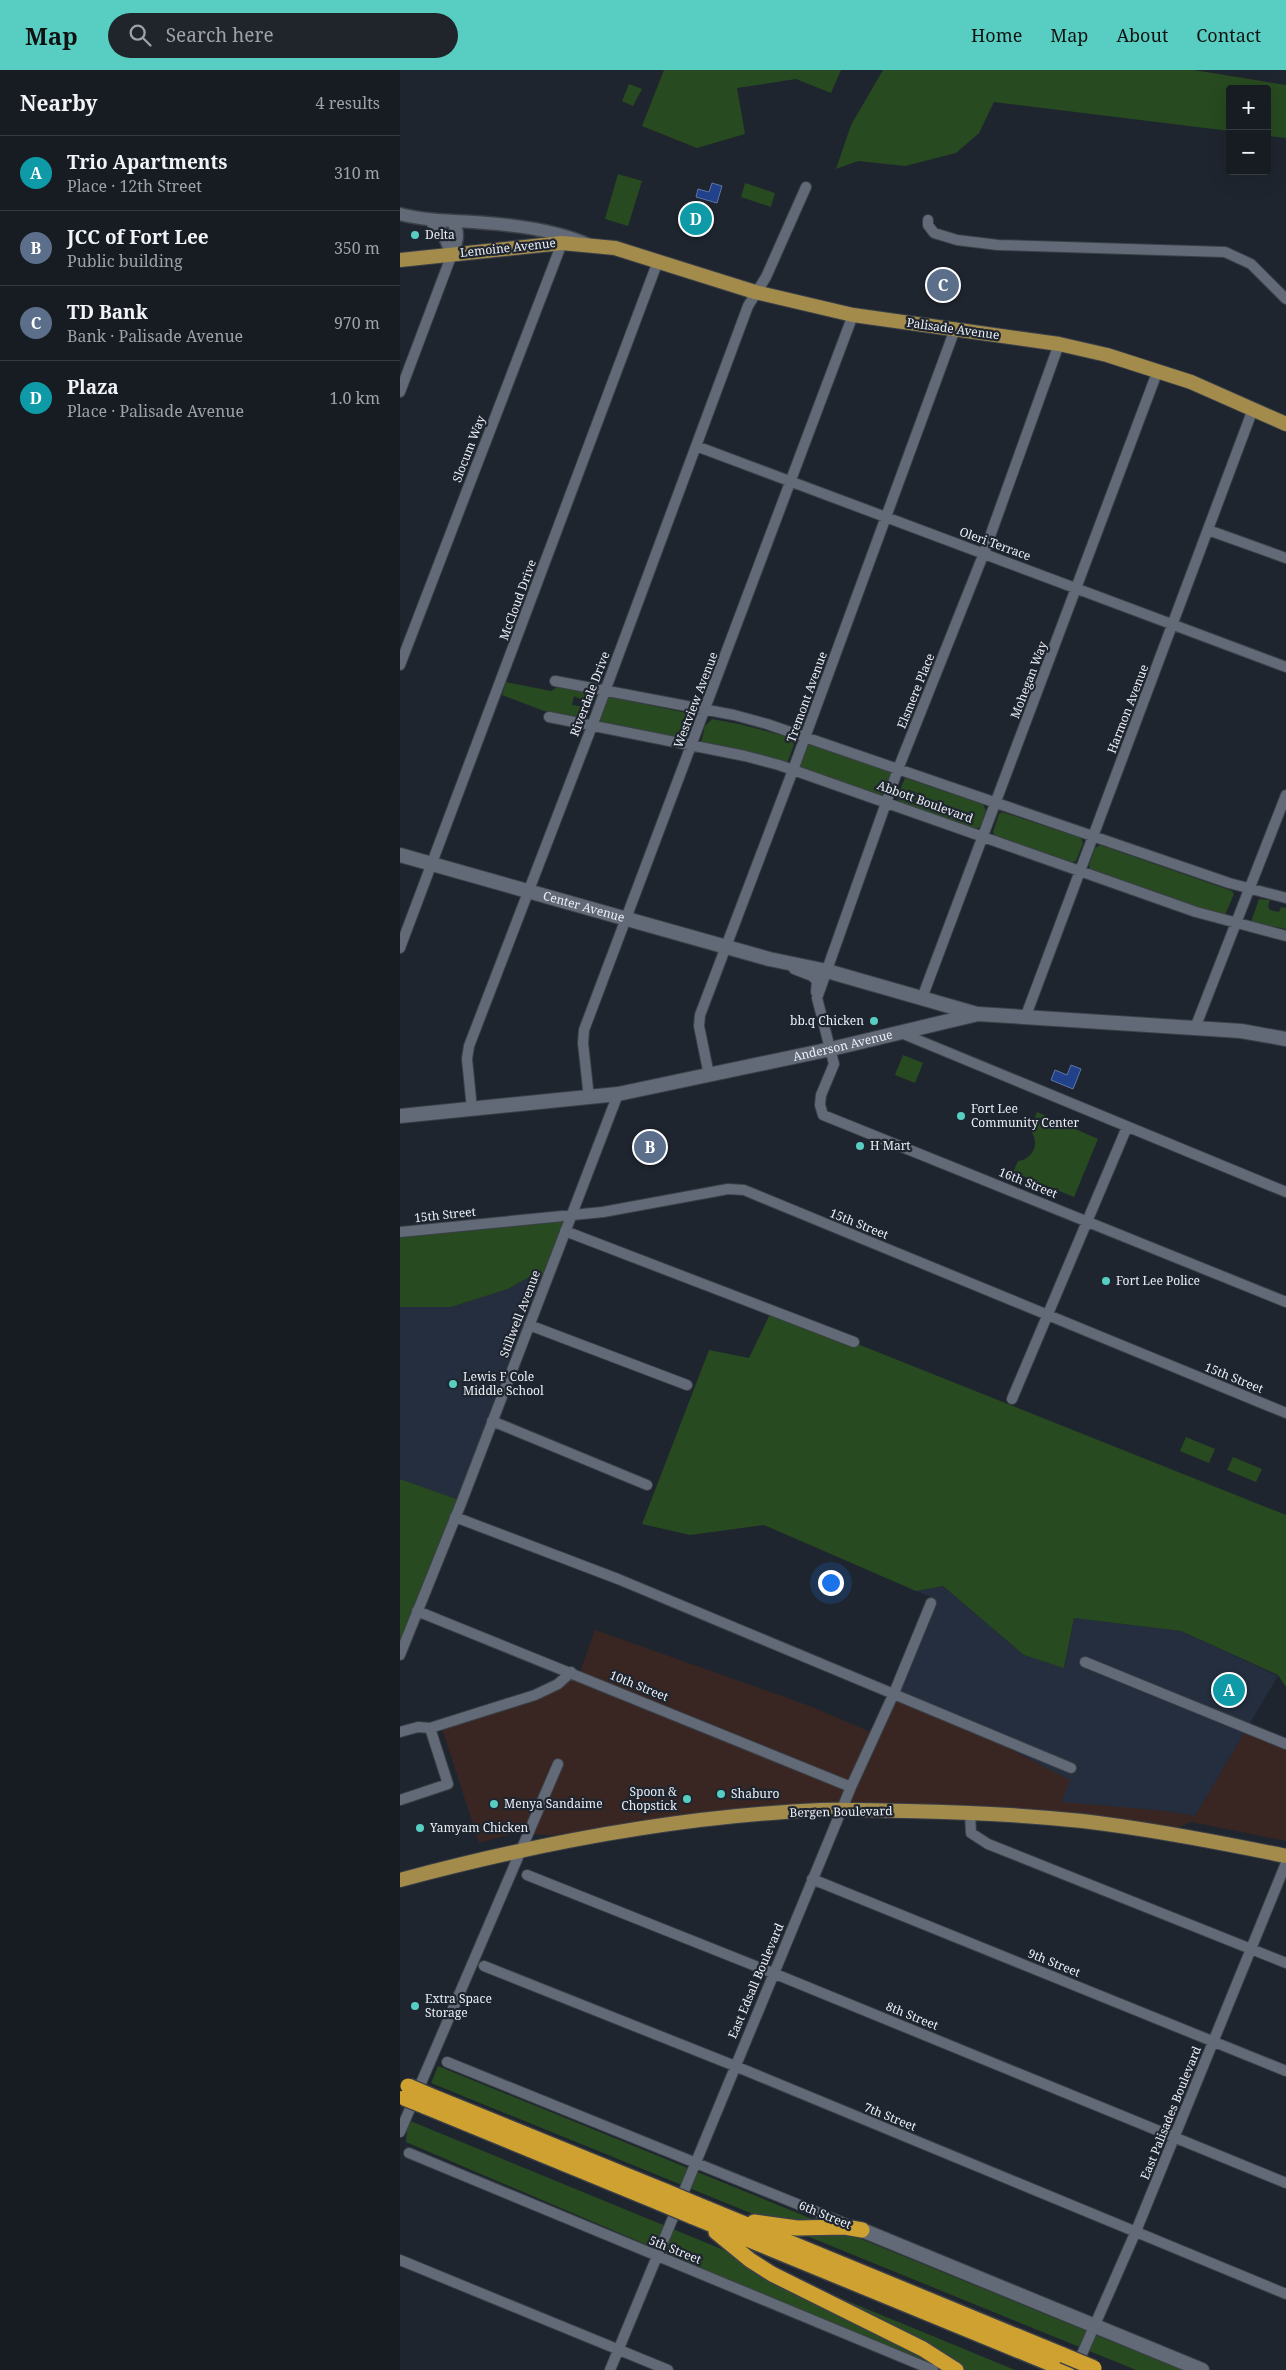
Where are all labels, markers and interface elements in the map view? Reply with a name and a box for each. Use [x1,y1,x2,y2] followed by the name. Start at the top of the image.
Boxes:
[108,13,458,58] search box
[25,19,78,52] text: Map
[126,21,154,49] icon: search
[166,22,274,48] text: Search here
[971,23,1022,47] text: Home
[1050,23,1088,47] text: Map
[1116,23,1168,47] text: About
[1196,23,1261,47] text: Contact
[1226,85,1271,175] map controls
[1226,85,1271,130] button: +
[20,89,98,117] text: Nearby
[316,92,380,114] text: 4 results
[1226,130,1271,175] button: −
[67,149,227,175] text: Trio Apartments
[30,162,42,184] text: A
[334,162,380,184] text: 310 m
[67,175,202,197] text: Place · 12th Street
[680,200,712,238] pin: D
[67,224,209,250] text: JCC of Fort Lee
[425,226,455,243] place label: Delta
[409,229,421,241] marker: Delta
[459,234,557,261] street label: Lemoine Avenue
[31,237,41,259] text: B
[334,237,380,259] text: 350 m
[67,250,183,272] text: Public building
[927,266,959,304] pin: C
[67,299,148,325] text: TD Bank
[31,312,41,334] text: C
[334,312,380,334] text: 970 m
[906,314,1001,343] street label: Palisade Avenue
[67,325,243,347] text: Bank · Palisade Avenue
[67,374,119,400] text: Plaza
[30,387,42,409] text: D
[329,387,380,409] text: 1.0 km
[67,400,244,422] text: Place · Palisade Avenue
[448,413,489,485] street label: Slocum Way
[957,523,1033,564] street label: Oleri Terrace
[495,557,540,643] street label: McCloud Drive
[1006,639,1051,721] street label: Mohegan Way
[566,649,614,739] street label: Riverdale Drive
[669,649,722,750] street label: Westview Avenue
[782,649,831,745] street label: Tremont Avenue
[893,651,938,731] street label: Elsmere Place
[1103,662,1152,756] street label: Harmon Avenue
[875,776,976,827] street label: Abbott Boulevard
[541,887,627,926] street label: Center Avenue
[790,1012,864,1029] place label: bb.q Chicken
[868,1015,880,1027] marker: bb.q Chicken
[791,1026,894,1065] street label: Anderson Avenue
[971,1100,1079,1131] place label: Fort Lee Community Center
[955,1110,967,1122] marker: Fort Lee Community Center
[634,1128,666,1166] pin: B
[870,1137,911,1154] place label: H Mart
[854,1140,866,1152] marker: H Mart
[996,1163,1060,1202] street label: 16th Street
[413,1203,477,1226] street label: 15th Street
[827,1204,891,1243] street label: 15th Street
[495,1268,544,1360] street label: Stillwell Avenue
[1116,1272,1200,1289] place label: Fort Lee Police
[1100,1275,1112,1287] marker: Fort Lee Police
[1202,1358,1266,1397] street label: 15th Street
[463,1368,544,1399] place label: Lewis F Cole Middle School
[447,1378,459,1390] marker: Lewis F Cole Middle School
[818,1570,844,1596] your location
[607,1666,671,1705] street label: 10th Street
[1213,1671,1245,1709] pin: A
[621,1783,678,1814] place label: Spoon & Chopstick
[731,1785,780,1802] place label: Shaburo
[715,1788,727,1800] marker: Shaburo
[681,1793,693,1805] marker: Spoon & Chopstick
[504,1795,603,1812] place label: Menya Sandaime
[488,1798,500,1810] marker: Menya Sandaime
[789,1802,893,1821] street label: Bergen Boulevard
[429,1819,529,1836] place label: Yamyam Chicken
[414,1822,426,1834] marker: Yamyam Chicken
[724,1920,788,2041] street label: East Edsall Boulevard
[1025,1944,1083,1981] street label: 9th Street
[425,1990,492,2021] place label: Extra Space Storage
[883,1997,941,2034] street label: 8th Street
[409,2000,421,2012] marker: Extra Space Storage
[1136,2043,1205,2182] street label: East Palisades Boulevard
[861,2098,919,2135] street label: 7th Street
[796,2196,854,2233] street label: 6th Street
[646,2231,704,2268] street label: 5th Street

